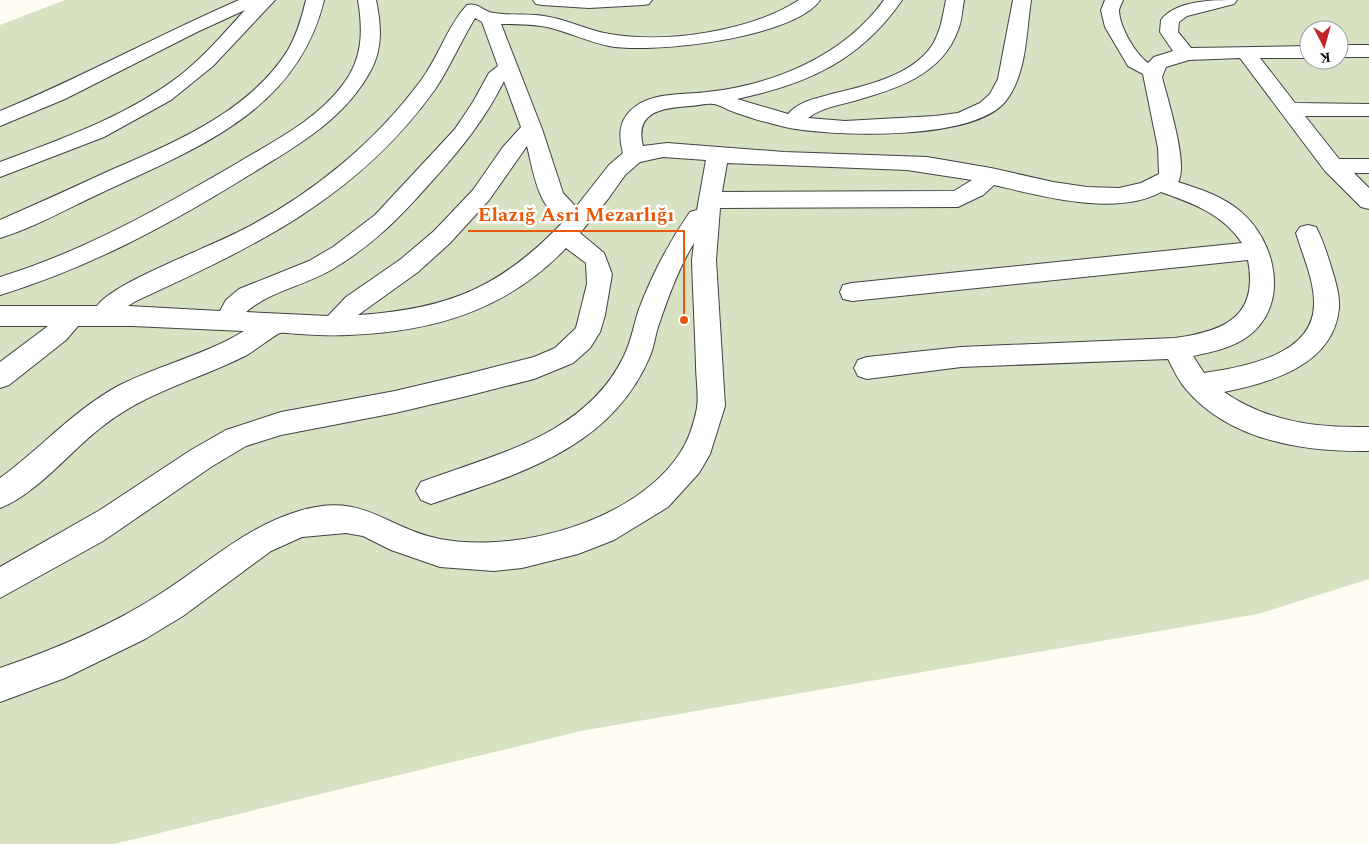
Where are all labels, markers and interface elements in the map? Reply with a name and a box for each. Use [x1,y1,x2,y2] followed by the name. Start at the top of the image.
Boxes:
[1299,20,1349,70] north arrow
[1319,46,1332,68] text: K
[468,196,684,231] callout: Elazığ Asri Mezarlığı
[478,200,674,230] text: Elazığ Asri Mezarlığı

